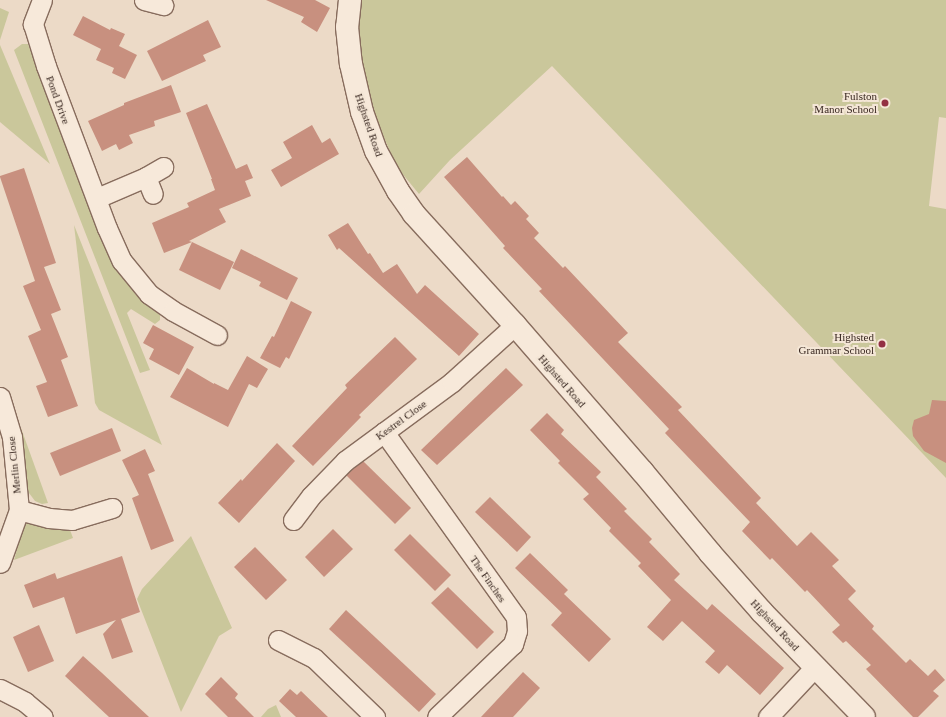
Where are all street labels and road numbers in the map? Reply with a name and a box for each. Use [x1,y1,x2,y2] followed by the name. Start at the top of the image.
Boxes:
[43,74,73,126] street label: Pond Drive
[352,92,386,158] street label: Highsted Road
[535,352,589,410] street label: Highsted Road
[373,397,429,443] street label: Kestrel Close
[4,436,24,494] street label: Merlin Close
[467,553,509,605] street label: The Finches
[748,596,802,654] street label: Highsted Road

